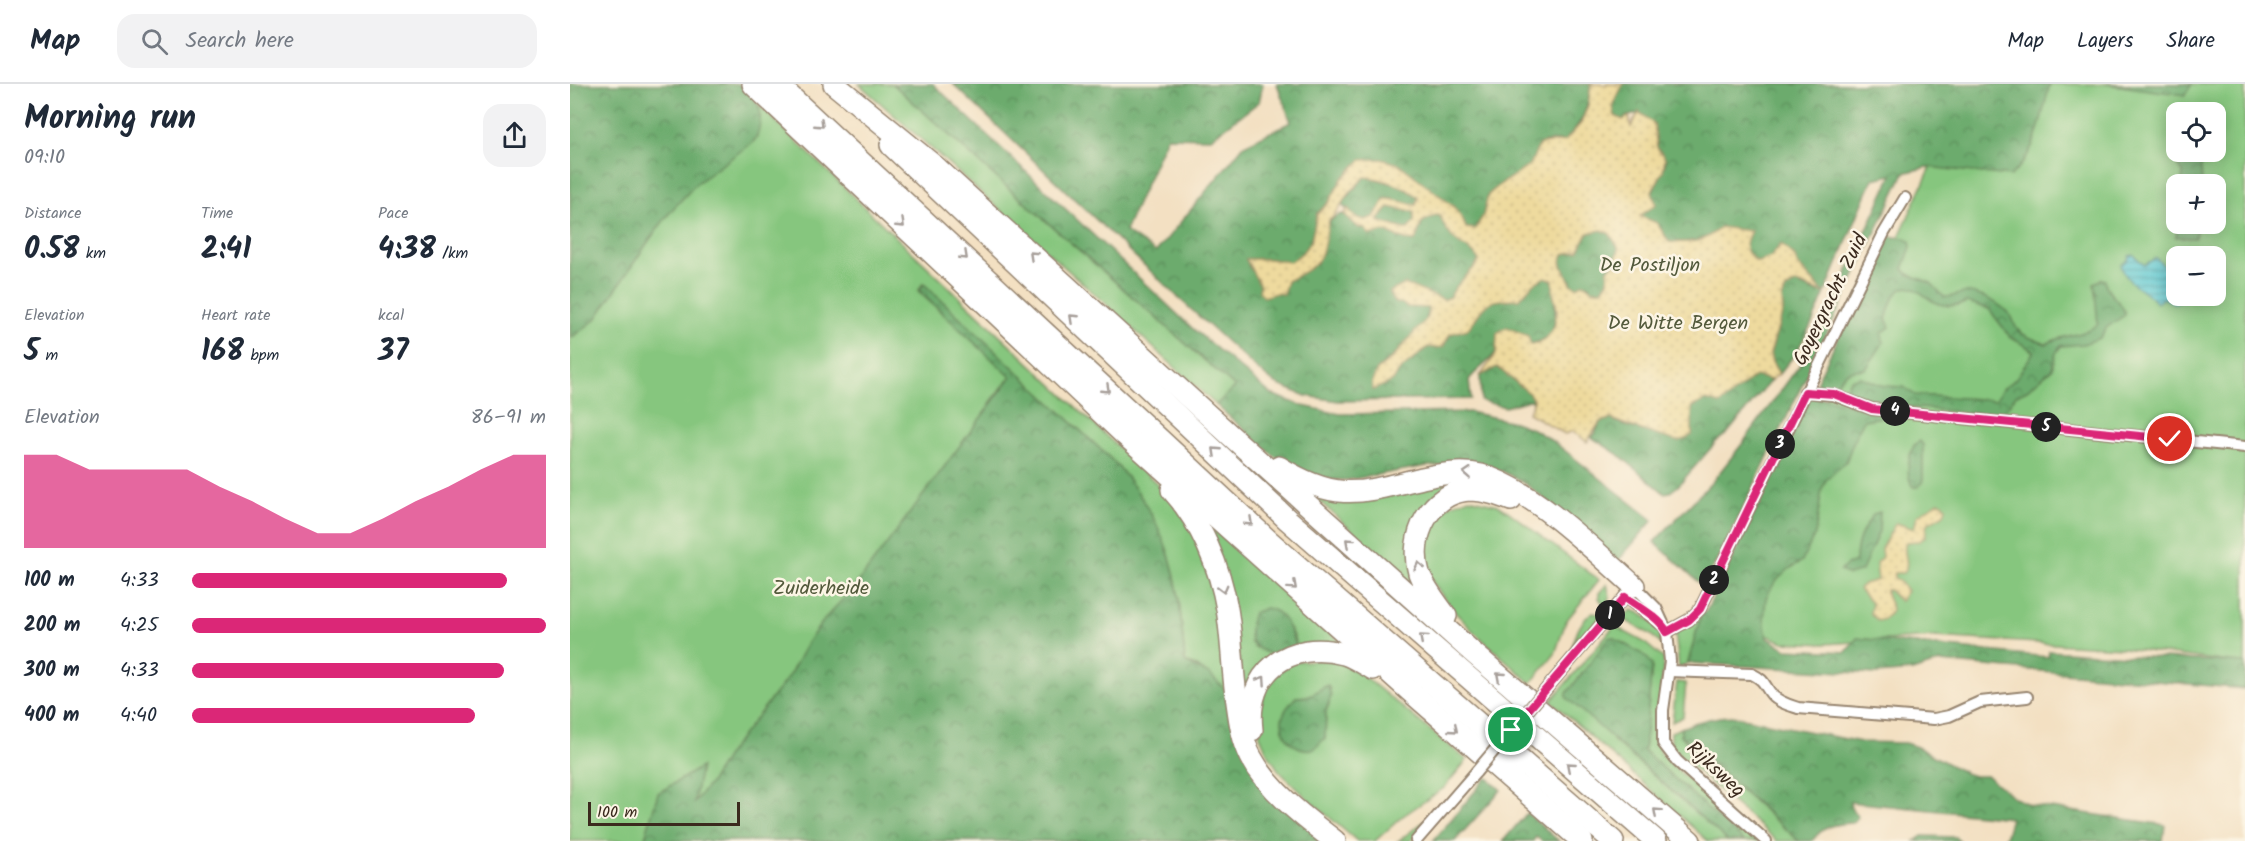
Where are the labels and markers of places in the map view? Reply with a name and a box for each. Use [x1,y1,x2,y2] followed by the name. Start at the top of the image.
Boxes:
[1880,396,1910,426] pin: 4
[2031,412,2061,442] pin: 5
[2144,413,2195,464] pin
[1765,429,1795,459] pin: 3
[1699,565,1729,595] pin: 2
[1595,600,1625,630] pin: 1
[1485,704,1536,755] pin

